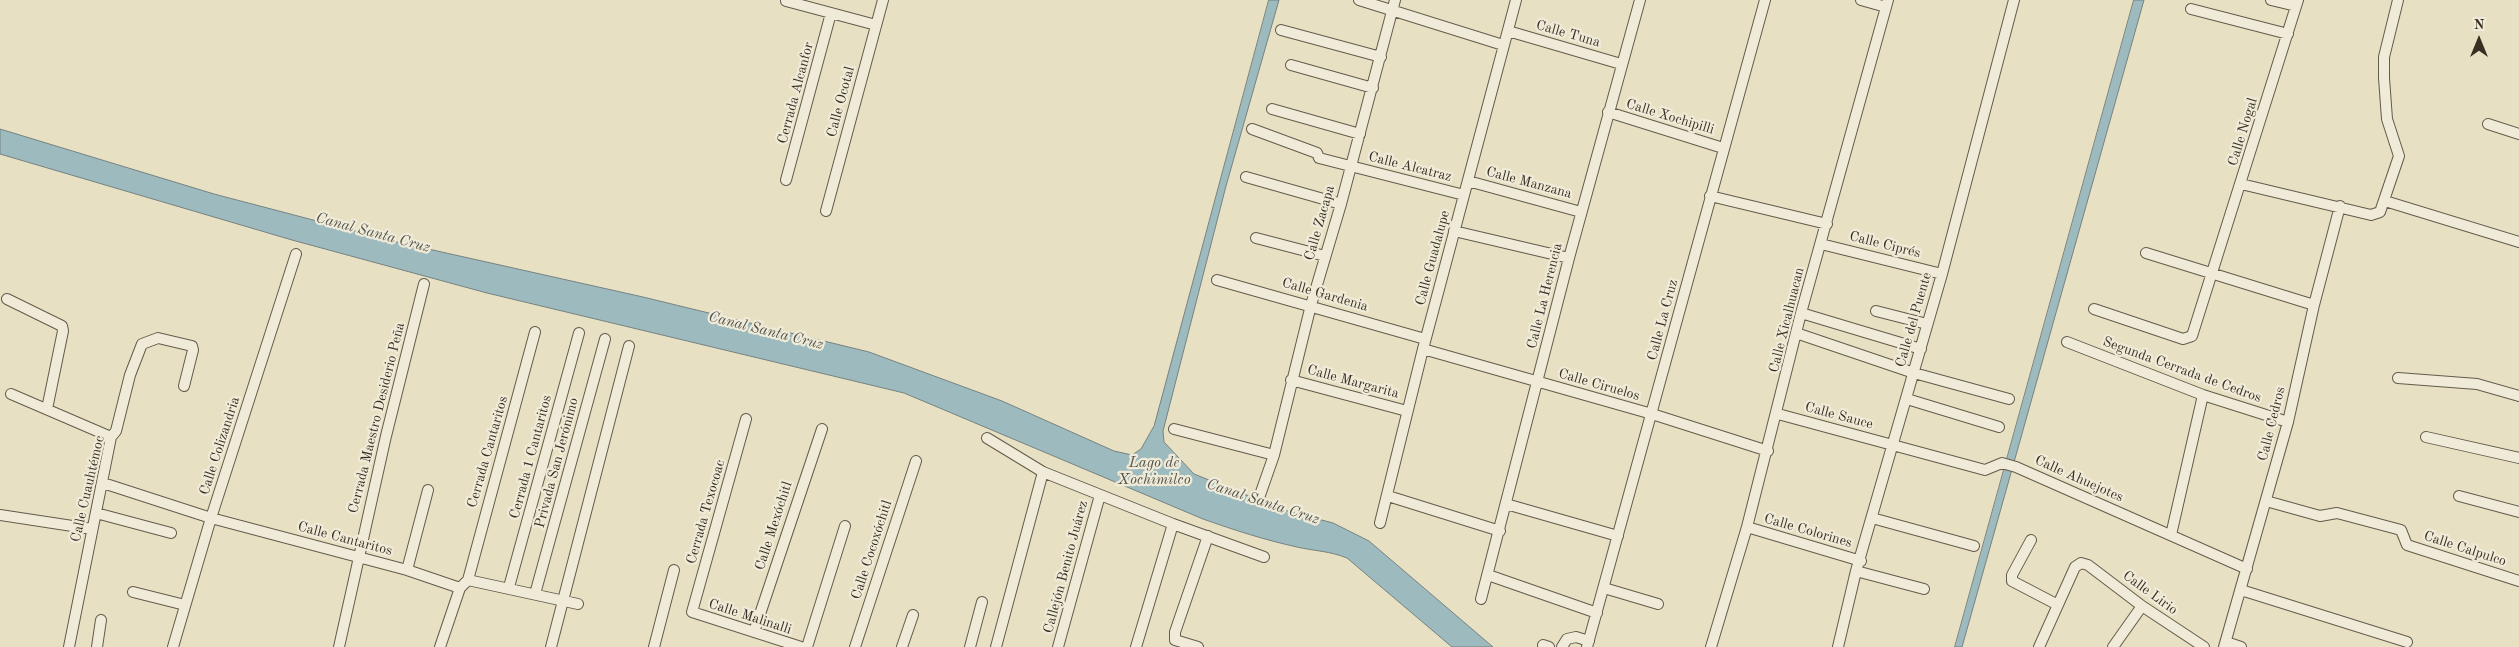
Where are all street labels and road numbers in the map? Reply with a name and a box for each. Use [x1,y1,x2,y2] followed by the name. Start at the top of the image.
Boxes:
[1534,17,1602,51] street label: Calle Tuna
[774,40,818,146] street label: Cerrada Alcanfor
[823,65,859,139] street label: Calle Ocotal
[1624,96,1716,138] street label: Calle Xochipilli
[2225,96,2261,168] street label: Calle Nogal
[1367,149,1453,185] street label: Calle Alcatraz
[1484,164,1574,202] street label: Calle Manzana
[1301,183,1339,263] street label: Calle Zacapa
[1412,209,1454,307] street label: Calle Guadalupe
[1848,228,1922,262] street label: Calle Ciprés
[1524,241,1566,351] street label: Calle La Herencia
[1766,266,1808,374] street label: Calle Xicalhuacan
[1892,271,1936,369] street label: Calle del Puente
[1280,275,1370,315] street label: Calle Gardenia
[1644,278,1682,362] street label: Calle La Cruz
[345,321,409,515] street label: Cerrada Maestro Desiderio Peña
[2100,333,2264,407] street label: Segunda Cerrada de Cedros
[1305,362,1401,402] street label: Calle Margarita
[1556,365,1642,405] street label: Calle Ciruelos
[2255,385,2289,463] street label: Calle Cedros
[506,393,556,521] street label: Cerrada 1 Cantaritos
[464,394,512,510] street label: Cerrada Cantaritos
[196,395,244,497] street label: Calle Colizandria
[532,396,582,530] street label: Privada San Jerónimo
[1803,399,1875,433] street label: Calle Sauce
[68,434,108,544] street label: Calle Cuauhtémoc
[2032,452,2126,506] street label: Calle Ahuejotes
[683,458,729,566] street label: Cerrada Texocoac
[752,479,796,573] street label: Calle Mexóchitl
[848,498,896,602] street label: Calle Cocoxóchitl
[1040,499,1092,635] street label: Callejón Benito Juárez
[1762,510,1854,552] street label: Calle Colorines
[296,518,394,560] street label: Calle Cantaritos
[2422,528,2508,570] street label: Calle Calpulco
[2119,567,2181,619] street label: Calle Lirio
[706,596,794,638] street label: Calle Malinalli

